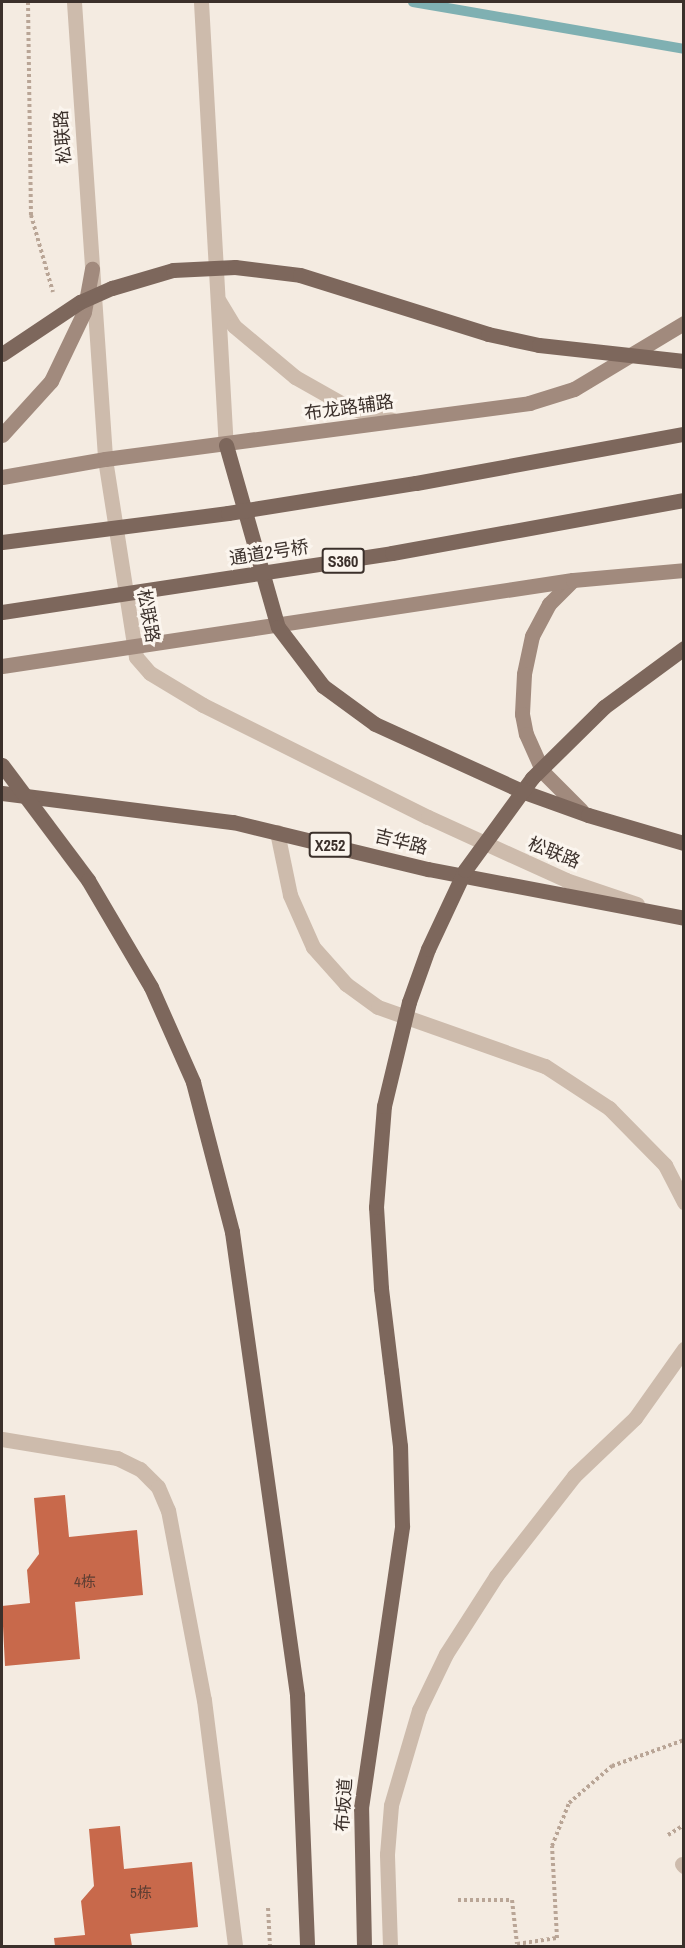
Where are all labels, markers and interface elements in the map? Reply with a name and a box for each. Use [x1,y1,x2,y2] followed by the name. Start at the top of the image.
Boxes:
[50,109,76,165] street label: 松联路
[303,391,395,425] street label: 布龙路辅路
[228,536,310,570] street label: 通道2号桥
[320,548,366,574] road number: S360
[133,588,163,644] street label: 松联路
[372,825,430,859] street label: 吉华路
[308,832,352,858] road number: X252
[525,833,583,873] street label: 松联路
[74,1573,96,1591] house number: 4栋
[331,1777,357,1833] street label: 布坂道
[130,1884,152,1902] house number: 5栋

